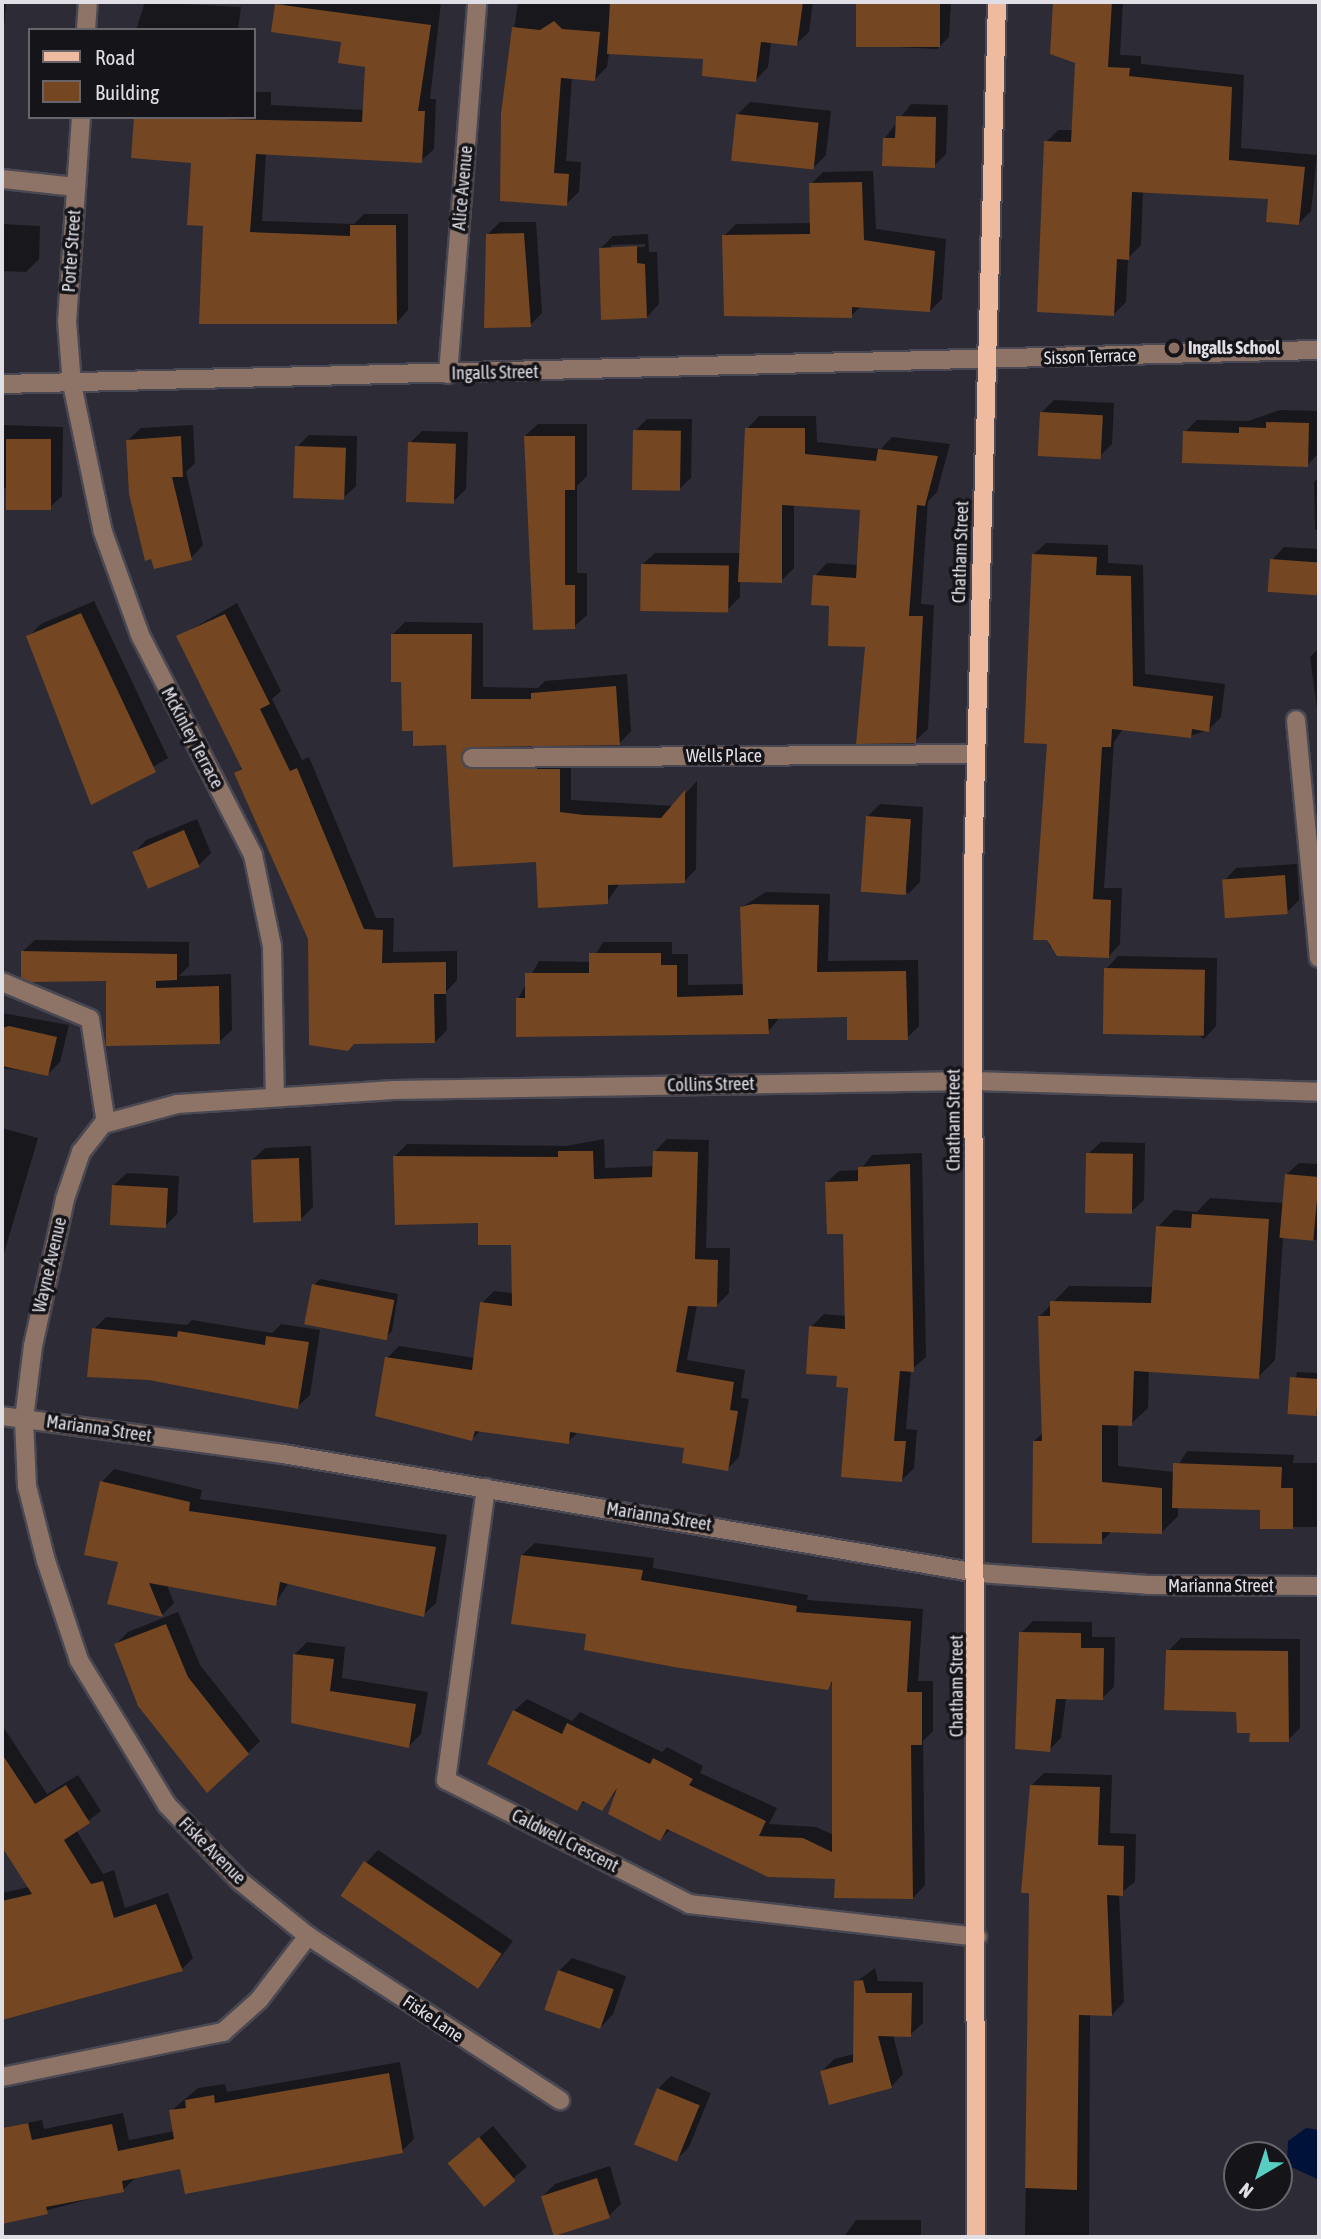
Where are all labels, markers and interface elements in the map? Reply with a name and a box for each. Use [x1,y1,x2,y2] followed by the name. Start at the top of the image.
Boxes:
[28,28,256,119] legend
[95,45,135,69] text: Road
[95,80,159,104] text: Building
[449,145,477,231] street label: Alice Avenue
[58,209,86,293] street label: Porter Street
[1188,337,1280,359] place label: Ingalls School
[1166,340,1182,356] marker: Ingalls School
[1043,345,1137,369] street label: Sisson Terrace
[451,361,539,385] street label: Ingalls Street
[948,500,974,604] street label: Chatham Street
[156,684,228,792] street label: McKinley Terrace
[686,745,762,767] street label: Wells Place
[943,1069,965,1171] street label: Chatham Street
[667,1073,755,1097] street label: Collins Street
[29,1215,71,1315] street label: Wayne Avenue
[45,1411,153,1447] street label: Marianna Street
[605,1498,713,1536] street label: Marianna Street
[1168,1575,1274,1597] street label: Marianna Street
[946,1635,968,1737] street label: Chatham Street
[508,1805,622,1877] street label: Caldwell Crescent
[174,1813,250,1889] street label: Fiske Avenue
[399,1991,467,2047] street label: Fiske Lane
[1223,2141,1293,2211] north arrow
[1235,2179,1257,2203] text: N

